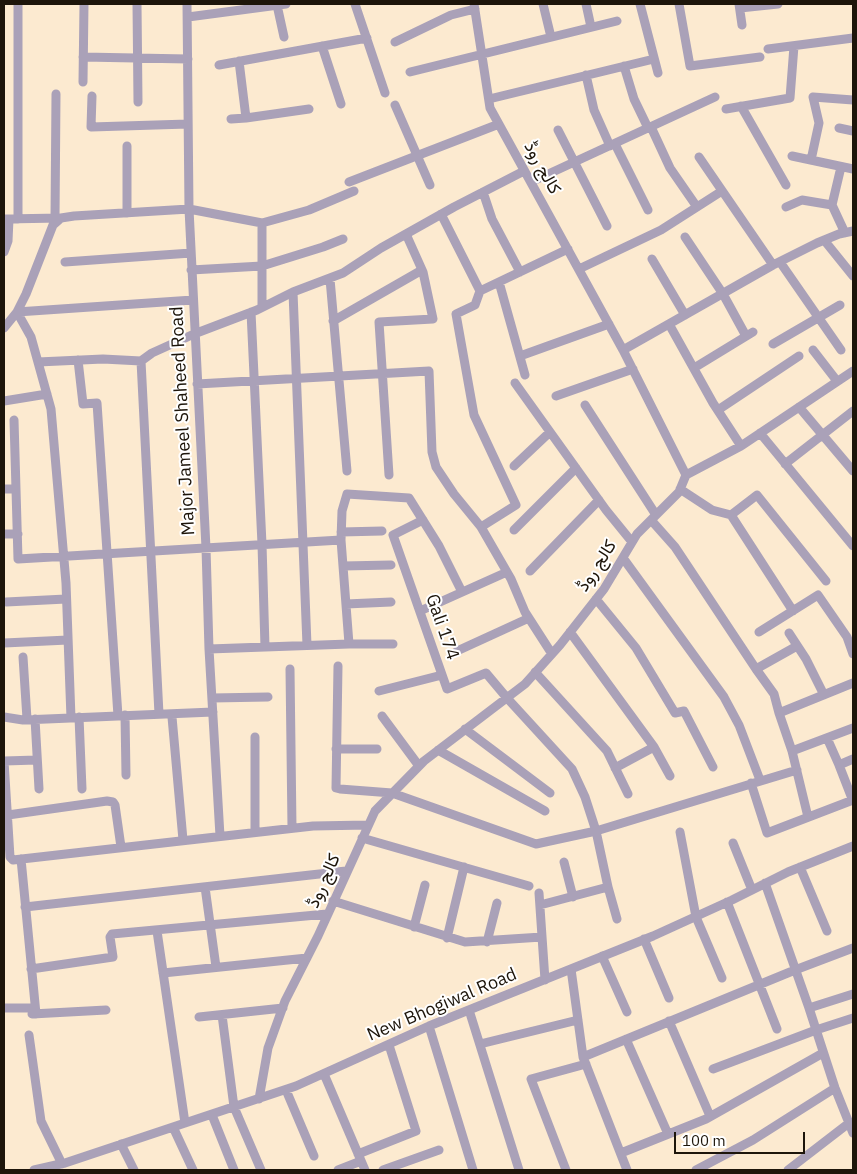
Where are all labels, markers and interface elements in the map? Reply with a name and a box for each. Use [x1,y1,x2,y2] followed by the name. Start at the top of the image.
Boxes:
[519,138,565,198] street label: کالج روڈ
[166,306,200,536] street label: Major Jameel Shaheed Road
[572,536,622,596] street label: کالج روڈ
[421,591,463,663] street label: Gali 174
[303,851,345,911] street label: کالج روڈ
[364,964,520,1046] street label: New Bhogiwal Road
[677,1122,808,1154] scale bar
[682,1131,726,1150] text: 100 m

